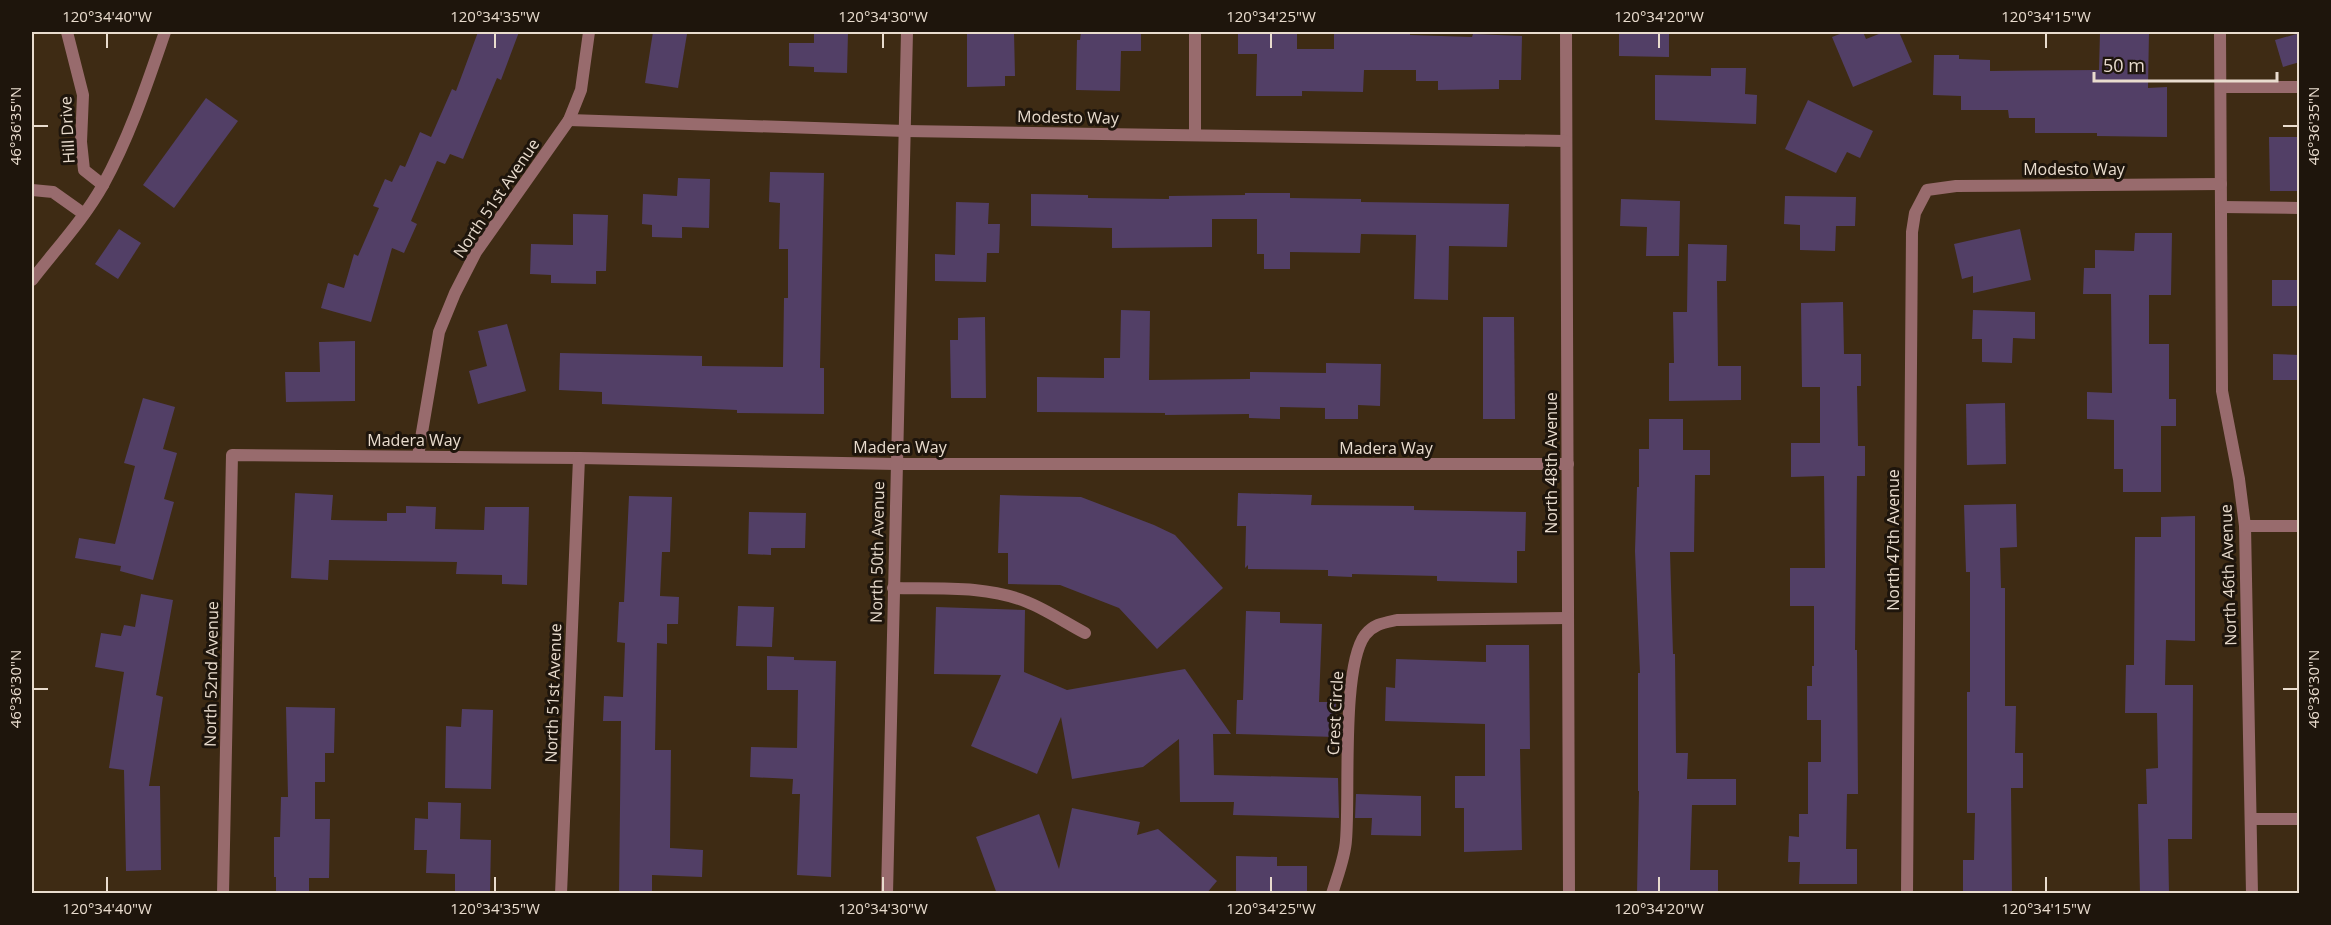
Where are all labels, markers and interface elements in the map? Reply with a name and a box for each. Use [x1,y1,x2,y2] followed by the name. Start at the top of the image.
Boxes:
[62,6,152,26] text: 120°34'40"W
[450,6,540,26] text: 120°34'35"W
[838,6,928,26] text: 120°34'30"W
[1226,6,1316,26] text: 120°34'25"W
[1614,6,1704,26] text: 120°34'20"W
[2001,6,2091,26] text: 120°34'15"W
[2094,45,2277,83] scale bar
[2103,53,2145,77] text: 50 m
[5,87,25,165] text: 46°36'35"N
[2303,87,2323,165] text: 46°36'35"N
[54,96,80,164] street label: Hill Drive
[1017,105,1120,129] street label: Modesto Way
[448,134,544,262] street label: North 51st Avenue
[2023,158,2126,180] street label: Modesto Way
[1540,392,1562,534] street label: North 48th Avenue
[367,429,462,451] street label: Madera Way
[853,436,948,458] street label: Madera Way
[1339,437,1434,459] street label: Madera Way
[1882,469,1904,611] street label: North 47th Avenue
[865,481,889,623] street label: North 50th Avenue
[2215,504,2241,646] street label: North 46th Avenue
[199,601,223,747] street label: North 52nd Avenue
[540,623,566,763] street label: North 51st Avenue
[5,650,25,728] text: 46°36'30"N
[2303,650,2323,728] text: 46°36'30"N
[1322,670,1348,756] street label: Crest Circle
[62,898,152,918] text: 120°34'40"W
[450,898,540,918] text: 120°34'35"W
[838,898,928,918] text: 120°34'30"W
[1226,898,1316,918] text: 120°34'25"W
[1614,898,1704,918] text: 120°34'20"W
[2001,898,2091,918] text: 120°34'15"W

